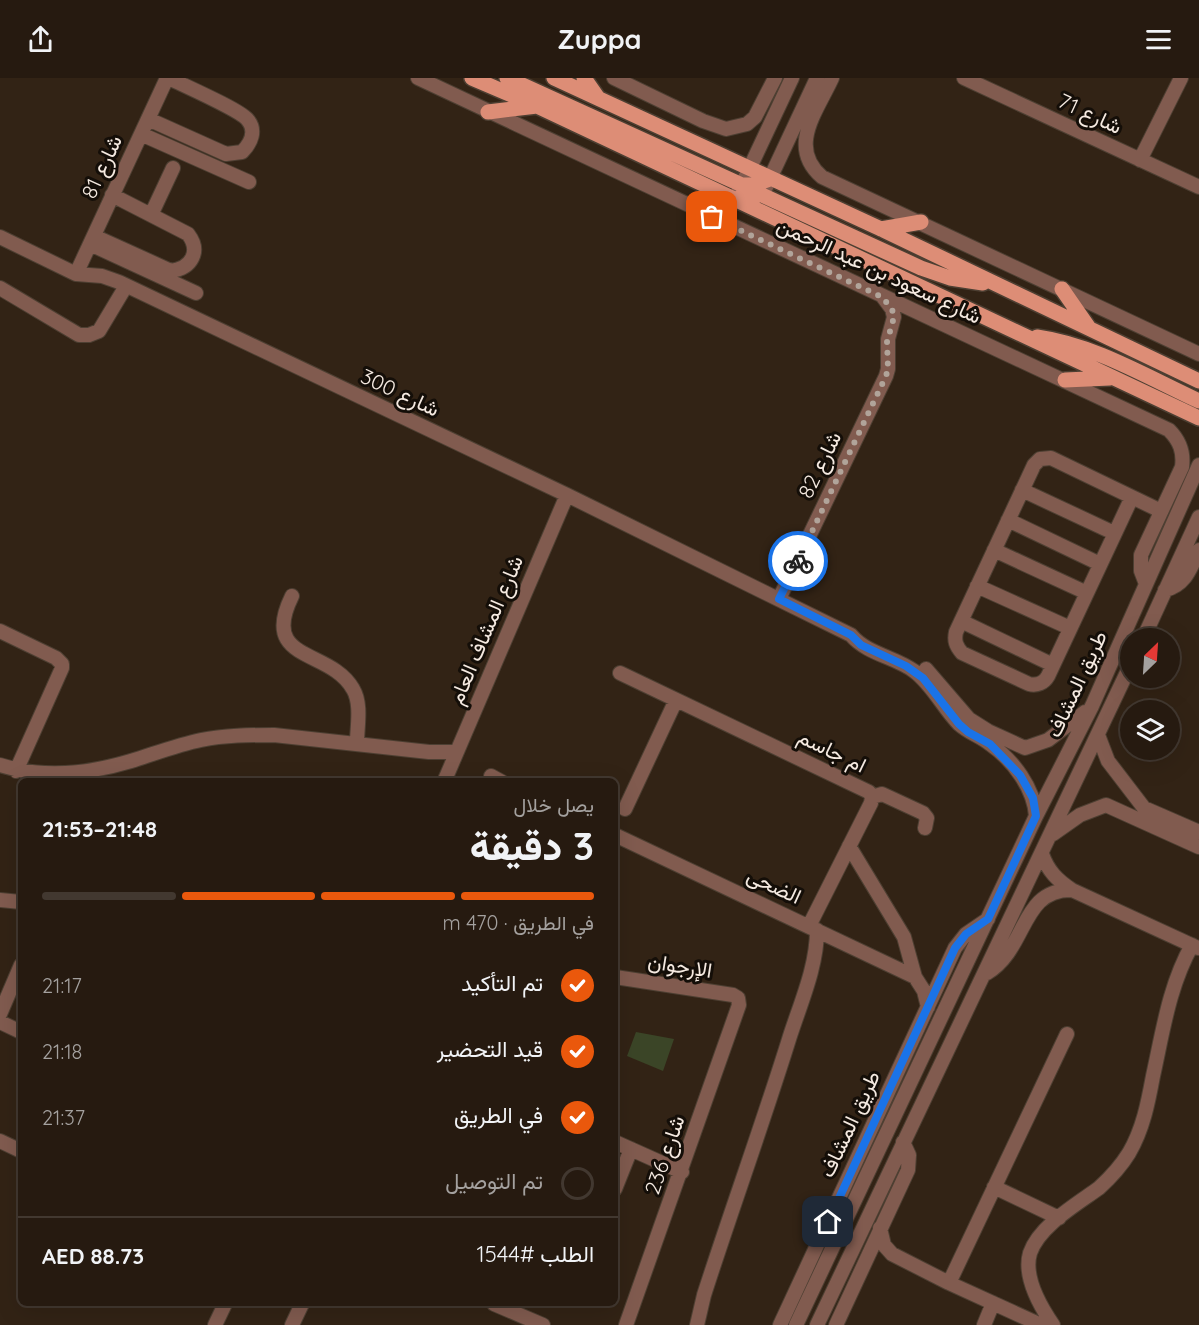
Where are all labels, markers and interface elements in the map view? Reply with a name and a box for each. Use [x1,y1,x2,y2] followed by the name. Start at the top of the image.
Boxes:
[557,22,642,56] text: Zuppa
[24,23,57,56] icon: share
[1142,23,1175,56] icon: menu
[1053,87,1127,141] street label: شارع 71
[75,131,129,203] street label: شارع 81
[686,191,737,242] pin
[695,200,728,233] icon: bag
[772,211,986,331] street label: شارع سعود بن عبد الرحمن
[356,363,444,423] street label: شارع 300
[792,427,848,503] street label: شارع 82
[768,531,828,591] courier
[782,545,815,578] icon: bike
[442,551,530,709] street label: شارع المشاف العام
[1040,626,1113,741] street label: طريق المشاف
[1120,628,1180,688] north arrow
[1120,628,1180,760] map controls
[1120,700,1180,760] button: layers
[793,723,871,779] street label: ام جاسم
[513,792,594,817] text: يصل خلال
[42,815,157,843] text: 21:48–21:53
[470,821,594,870] text: 3 دقيقة
[743,861,806,909] street label: الضحى
[443,910,594,935] text: في الطريق · 470 m
[646,947,714,985] street label: الإرجوان
[461,969,543,997] text: تم التأكيد
[561,969,594,1002] icon: check
[42,973,82,998] text: 21:17
[437,1035,543,1063] text: قيد التحضير
[561,1035,594,1068] icon: check
[42,1039,82,1064] text: 21:18
[813,1066,886,1181] street label: طريق المشاف
[454,1101,543,1129] text: في الطريق
[561,1101,594,1134] icon: check
[42,1105,85,1130] text: 21:37
[638,1112,692,1198] street label: شارع 236
[445,1167,543,1195] text: تم التوصيل
[802,1196,853,1247] pin
[811,1205,844,1238] icon: home
[477,1240,594,1268] text: الطلب #1544
[42,1242,144,1270] text: AED 88.73

